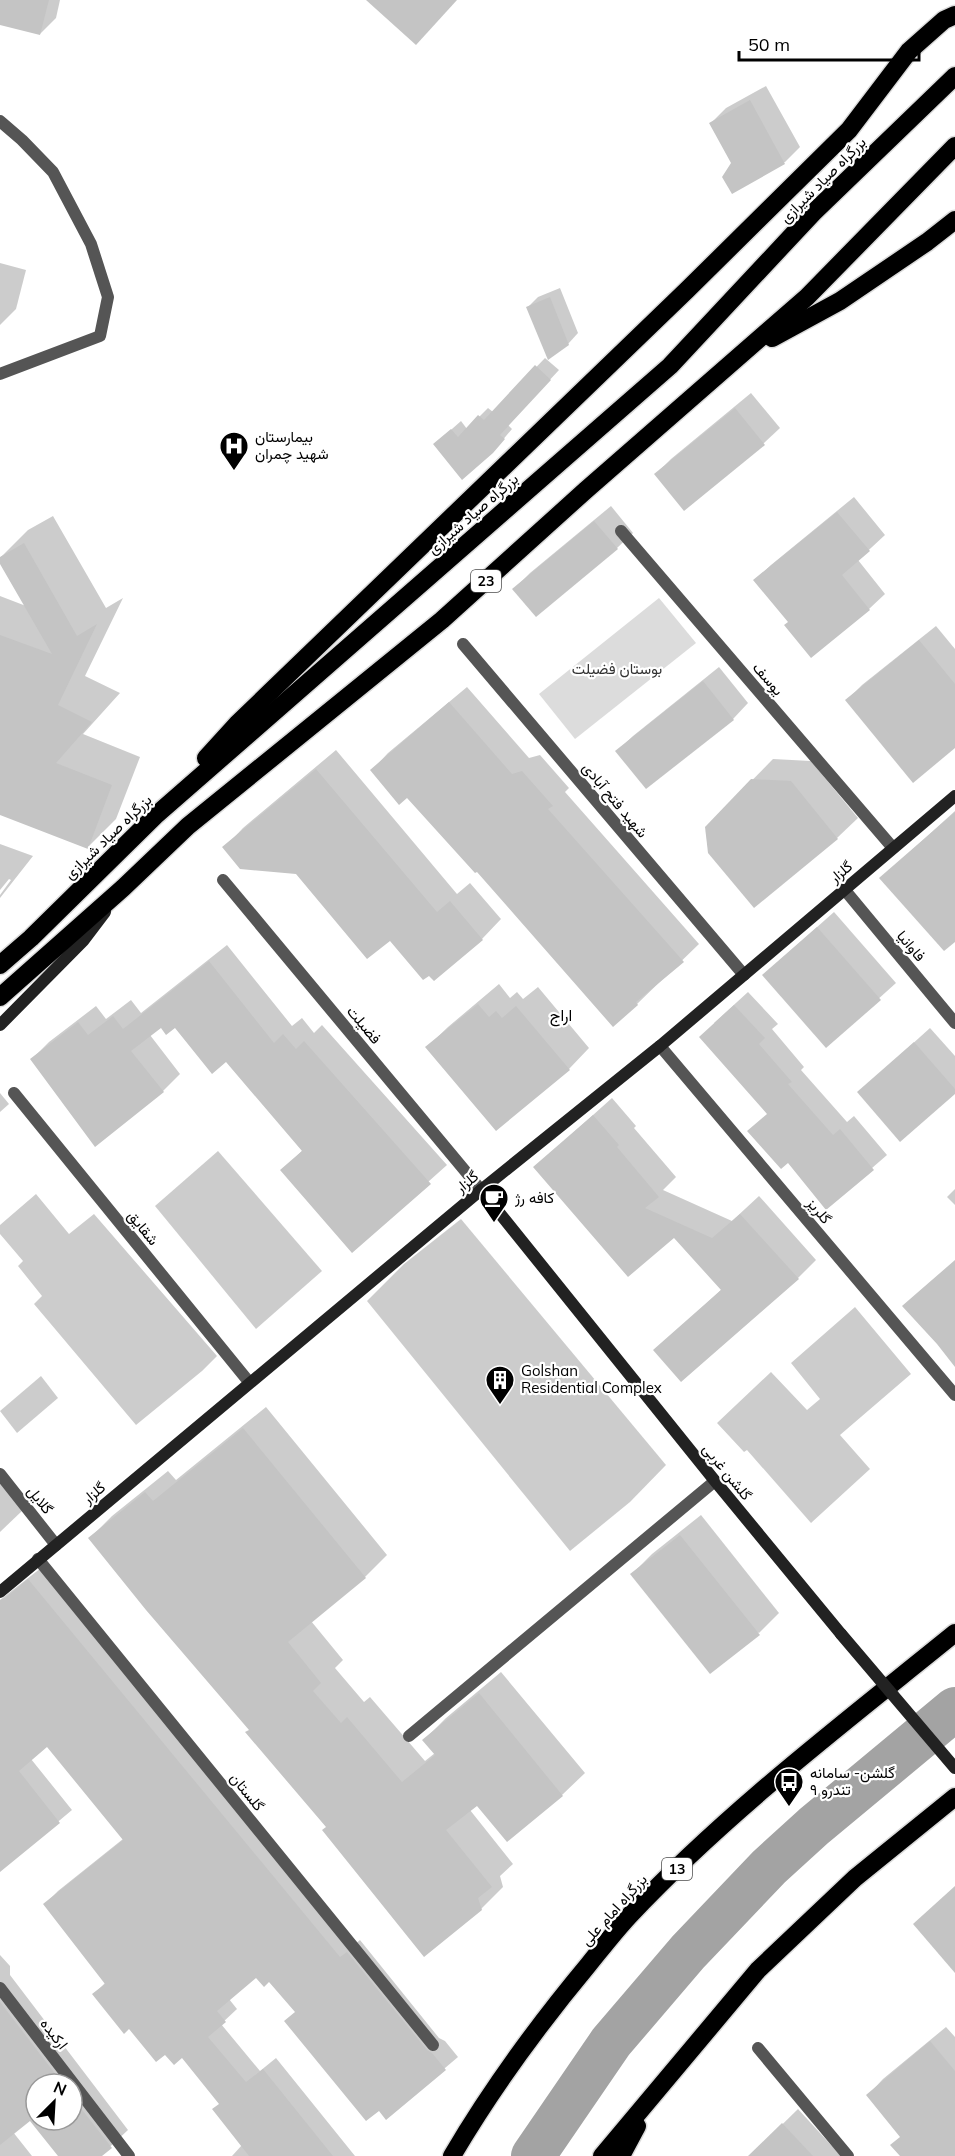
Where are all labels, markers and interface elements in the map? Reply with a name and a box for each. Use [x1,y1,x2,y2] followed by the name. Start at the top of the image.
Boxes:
[739,24,919,62] scale bar
[748,33,790,56] text: 50 m
[776,133,870,227] street label: بزرگراه صیاد شیرازی
[255,427,329,464] place label: بیمارستان شهید چمران
[218,430,250,472] hospital icon: بیمارستان شهید چمران
[423,469,523,559] street label: بزرگراه صیاد شیرازی
[471,570,501,592] road number: 23
[749,658,788,699] street label: یوسف
[572,659,662,678] park label: بوستان فضیلت
[577,758,653,843] street label: شهید فتح آبادی
[60,790,156,884] street label: بزرگراه صیاد شیرازی
[824,856,857,888] street label: گلزار
[893,926,930,965] street label: فاوانیا
[343,1002,386,1048] street label: فضیلت
[550,1005,572,1027] district label: اراج
[450,1166,483,1197] street label: گلزار
[478,1182,510,1224] cafe icon: کافه رژ
[514,1188,554,1207] place label: کافه رژ
[802,1193,836,1228] street label: گلریز
[123,1206,163,1250] street label: شقایق
[521,1361,662,1397] place label: Golshan Residential Complex
[484,1364,516,1406] building icon: Golshan Residential Complex
[698,1439,756,1505] street label: گلشن غربی
[77,1477,110,1509] street label: گلزار
[23,1482,58,1518] street label: گلایل
[810,1763,895,1799] place label: گلشن- سامانه ۹ تندرو
[773,1766,805,1808] bus stop icon: گلشن- سامانه ۹ تندرو
[226,1769,269,1815] street label: گلستان
[662,1858,692,1880] road number: 13
[576,1870,652,1950] street label: بزرگراه امام علی
[36,2014,72,2053] street label: ارکیده
[24,2072,84,2132] north arrow
[51,2077,70,2100] text: N

